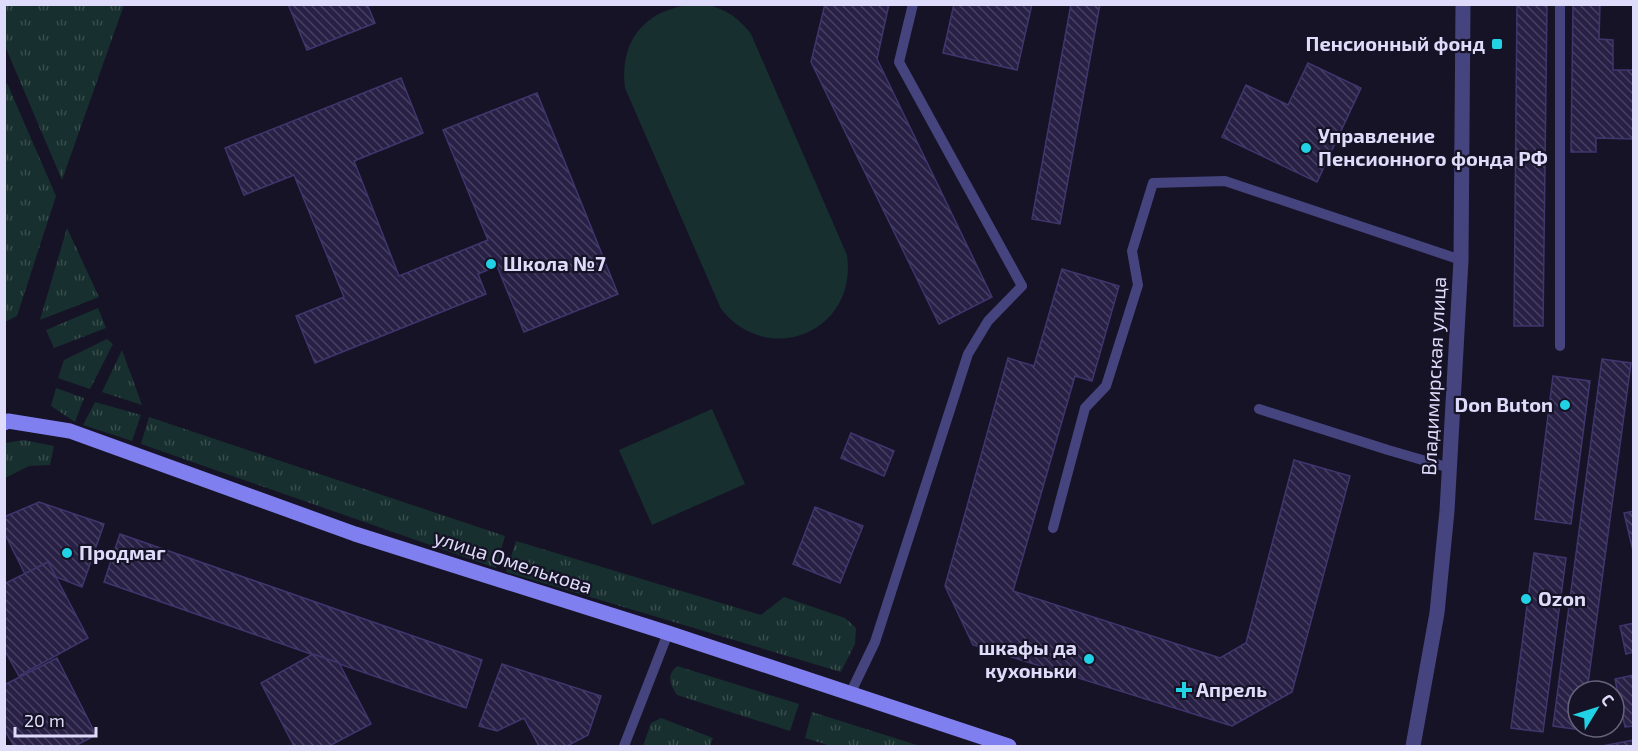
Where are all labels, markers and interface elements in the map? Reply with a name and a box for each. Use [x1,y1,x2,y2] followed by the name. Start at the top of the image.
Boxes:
[1306,31,1485,55] place label: Пенсионный фонд
[1490,37,1504,51] marker: Пенсионный фонд
[1318,123,1548,170] place label: Управление Пенсионного фонда РФ
[1299,141,1313,155] marker: Управление Пенсионного фонда РФ
[503,251,606,275] place label: Школа №7
[484,257,498,271] marker: Школа №7
[1416,276,1451,476] street label: Владимирская улица
[1455,392,1553,416] place label: Don Buton
[1558,398,1572,412] marker: Don Buton
[431,524,596,599] street label: улица Омелькова
[79,540,166,564] place label: Продмаг
[60,546,74,560] marker: Продмаг
[1538,586,1586,610] place label: Ozon
[1519,592,1533,606] marker: Ozon
[978,635,1077,682] place label: шкафы да кухоньки
[1082,652,1096,666] marker: шкафы да кухоньки
[1196,677,1267,701] place label: Апрель
[1566,679,1626,739] north arrow
[1177,683,1191,697] marker: Апрель
[1598,690,1619,709] text: С
[15,700,96,738] scale bar
[24,709,65,731] text: 20 m

